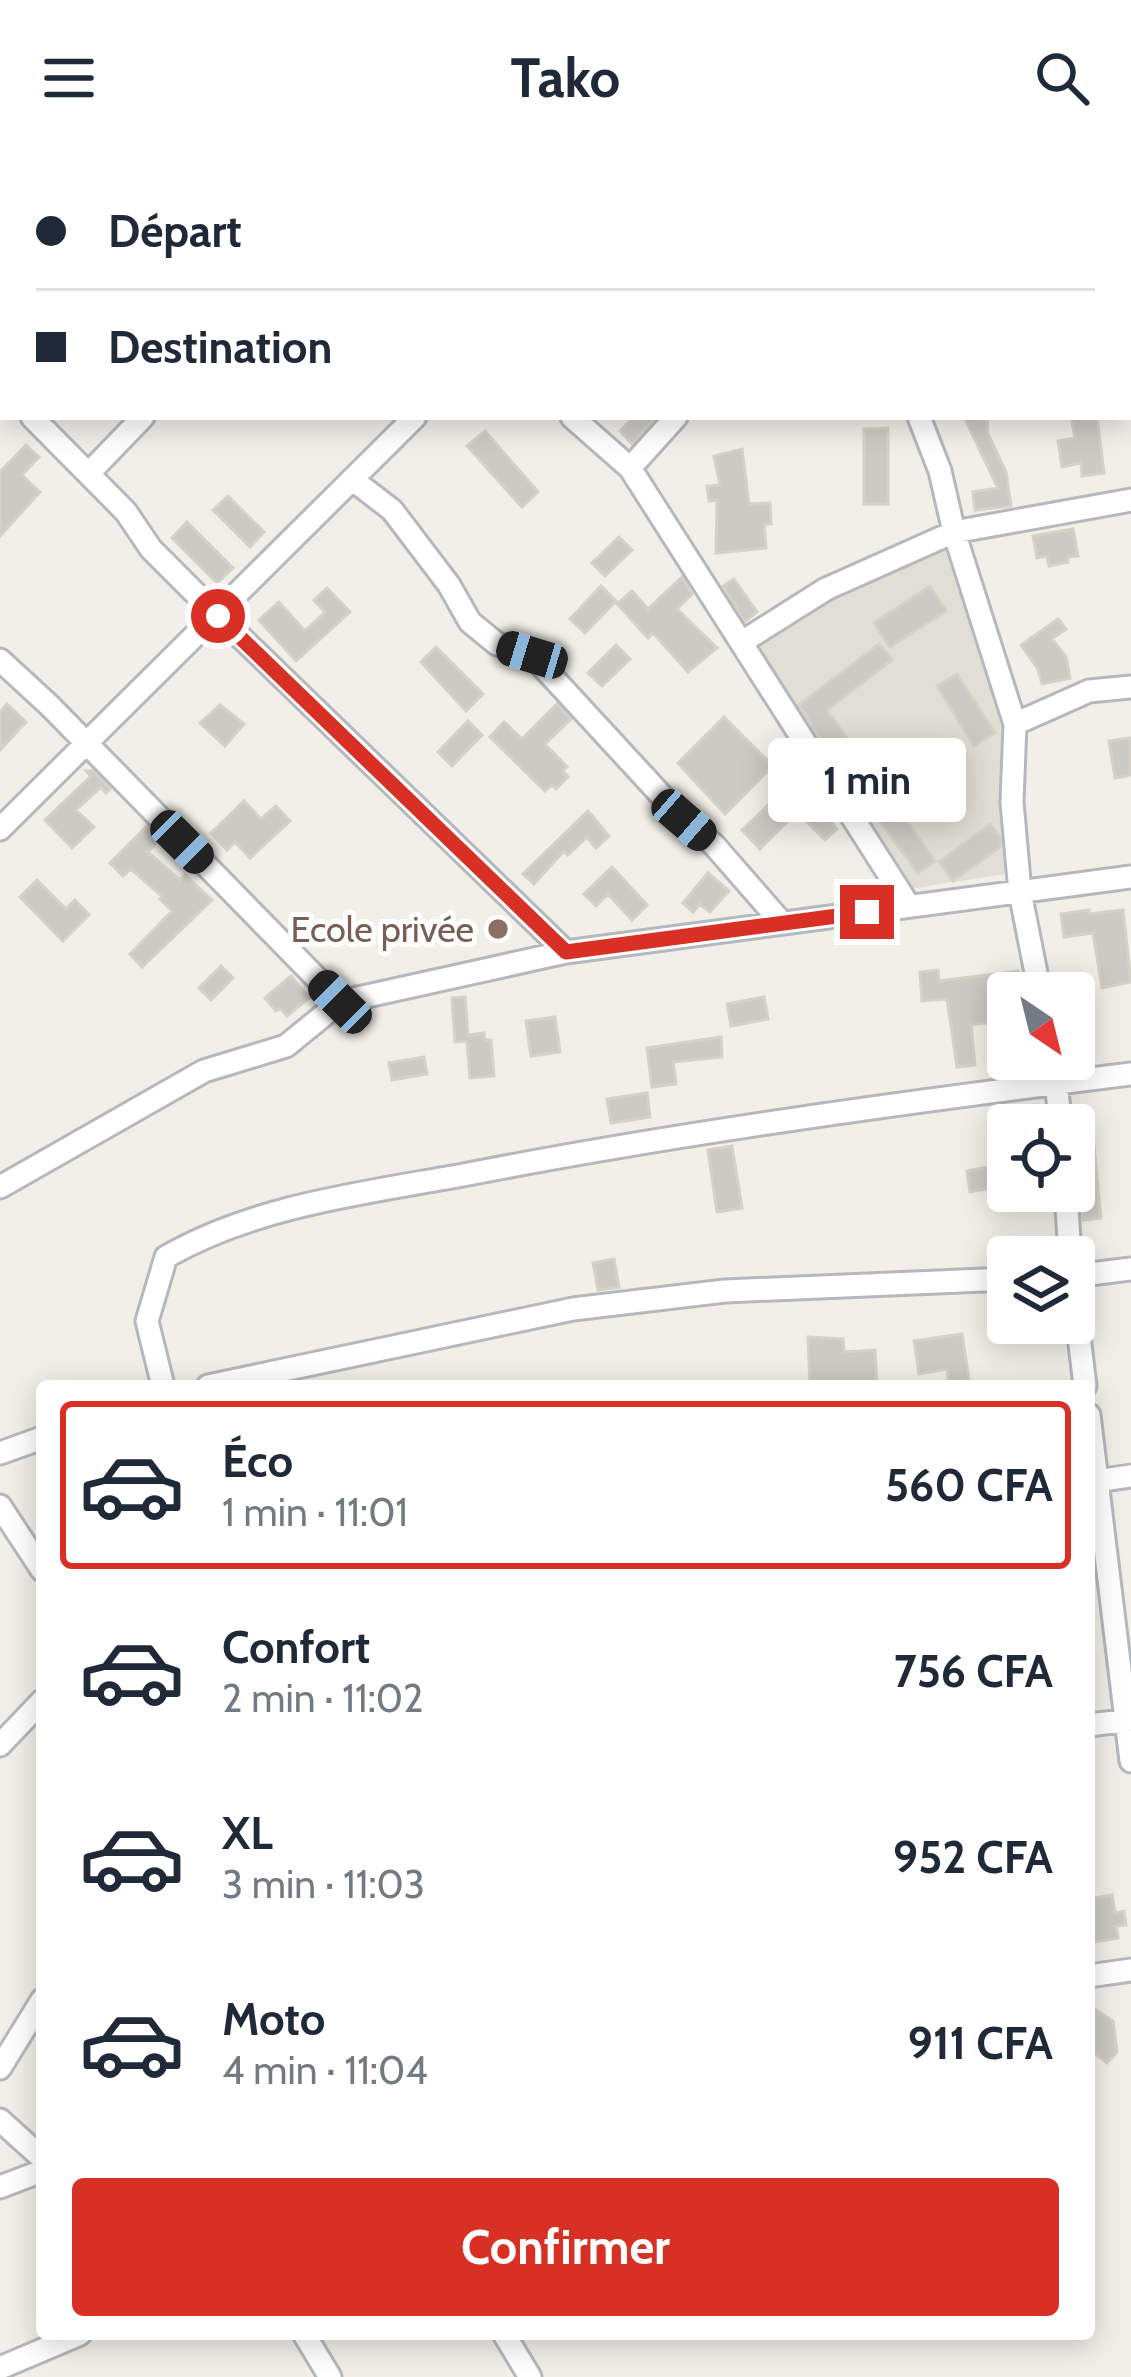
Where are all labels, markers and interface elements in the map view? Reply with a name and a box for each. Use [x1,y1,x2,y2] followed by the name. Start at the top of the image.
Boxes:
[36,45,102,111] icon: menu
[511,45,620,111] text: Tako
[1029,45,1095,111] icon: search
[108,204,242,258] text: Départ
[108,320,332,374] text: Destination
[191,589,245,643] route start
[492,627,572,683] car
[768,738,966,822] callout: 1 min
[823,756,911,804] text: 1 min
[645,783,723,857] car
[144,804,220,880] car
[840,885,894,939] route end
[291,907,474,951] place label: Ecole privée
[485,916,511,942] marker: Ecole privée
[302,964,378,1040] car
[987,972,1095,1080] north arrow
[987,972,1095,1344] map controls
[987,1104,1095,1212] button: locate
[987,1236,1095,1344] button: layers
[78,1431,186,1539] icon: car
[222,1434,293,1488] text: Éco
[885,1458,1053,1512] text: 560 CFA
[222,1488,408,1536] text: 1 min · 11:01
[78,1617,186,1725] icon: car
[222,1620,370,1674] text: Confort
[894,1644,1053,1698] text: 756 CFA
[222,1674,424,1722] text: 2 min · 11:02
[78,1803,186,1911] icon: car
[222,1806,273,1860] text: XL
[893,1830,1053,1884] text: 952 CFA
[222,1860,425,1908] text: 3 min · 11:03
[78,1989,186,2097] icon: car
[222,1992,325,2046] text: Moto
[908,2016,1053,2070] text: 911 CFA
[222,2046,428,2094] text: 4 min · 11:04
[72,2178,1059,2316] button: Confirmer

